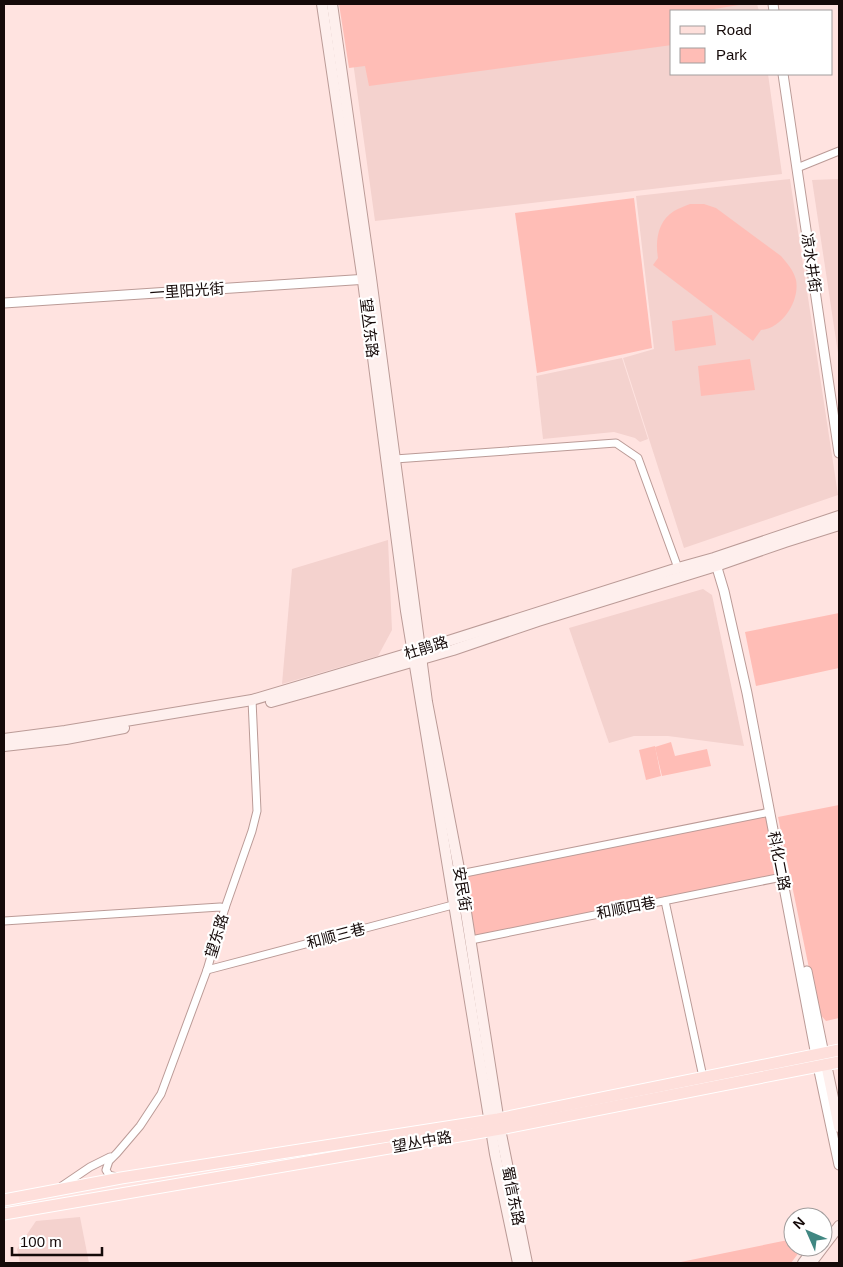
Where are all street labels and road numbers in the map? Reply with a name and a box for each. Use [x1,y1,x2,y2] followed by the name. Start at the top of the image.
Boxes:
[799,232,824,294] street label: 凉水井街
[149,279,225,302] street label: 一里阳光街
[357,297,382,359] street label: 望丛东路
[402,633,450,662] street label: 杜鹃路
[765,830,794,892] street label: 科化二路
[451,865,474,912] street label: 安民街
[595,893,657,922] street label: 和顺四巷
[202,912,231,960] street label: 望东路
[305,920,367,951] street label: 和顺三巷
[391,1128,453,1155] street label: 望丛中路
[499,1165,528,1227] street label: 蜀信东路

